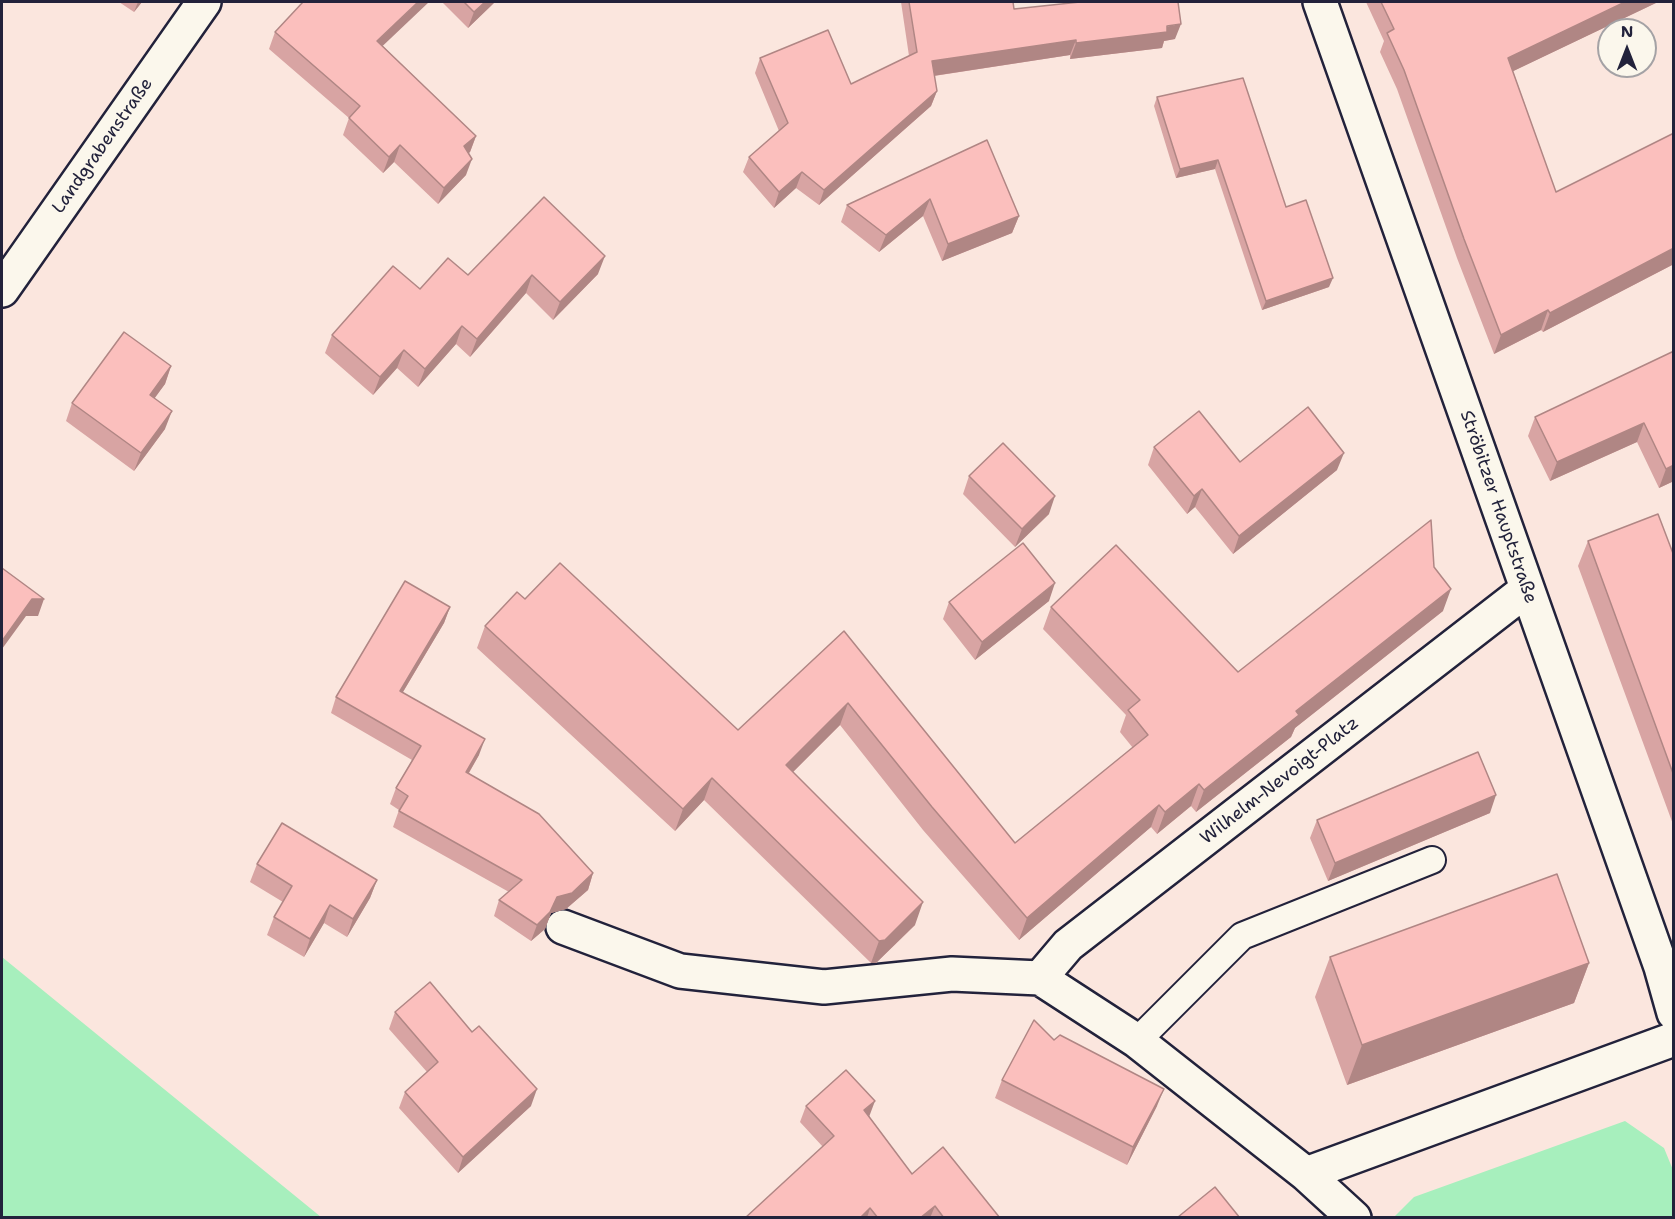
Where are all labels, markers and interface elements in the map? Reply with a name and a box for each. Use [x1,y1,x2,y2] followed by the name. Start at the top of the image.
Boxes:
[1597,18,1657,78] north arrow
[1621,21,1633,42] text: N
[48,74,158,218] street label: Landgrabenstraße
[1455,408,1541,606] street label: Ströbitzer Hauptstraße
[1197,713,1363,849] street label: Wilhelm-Nevoigt-Platz

